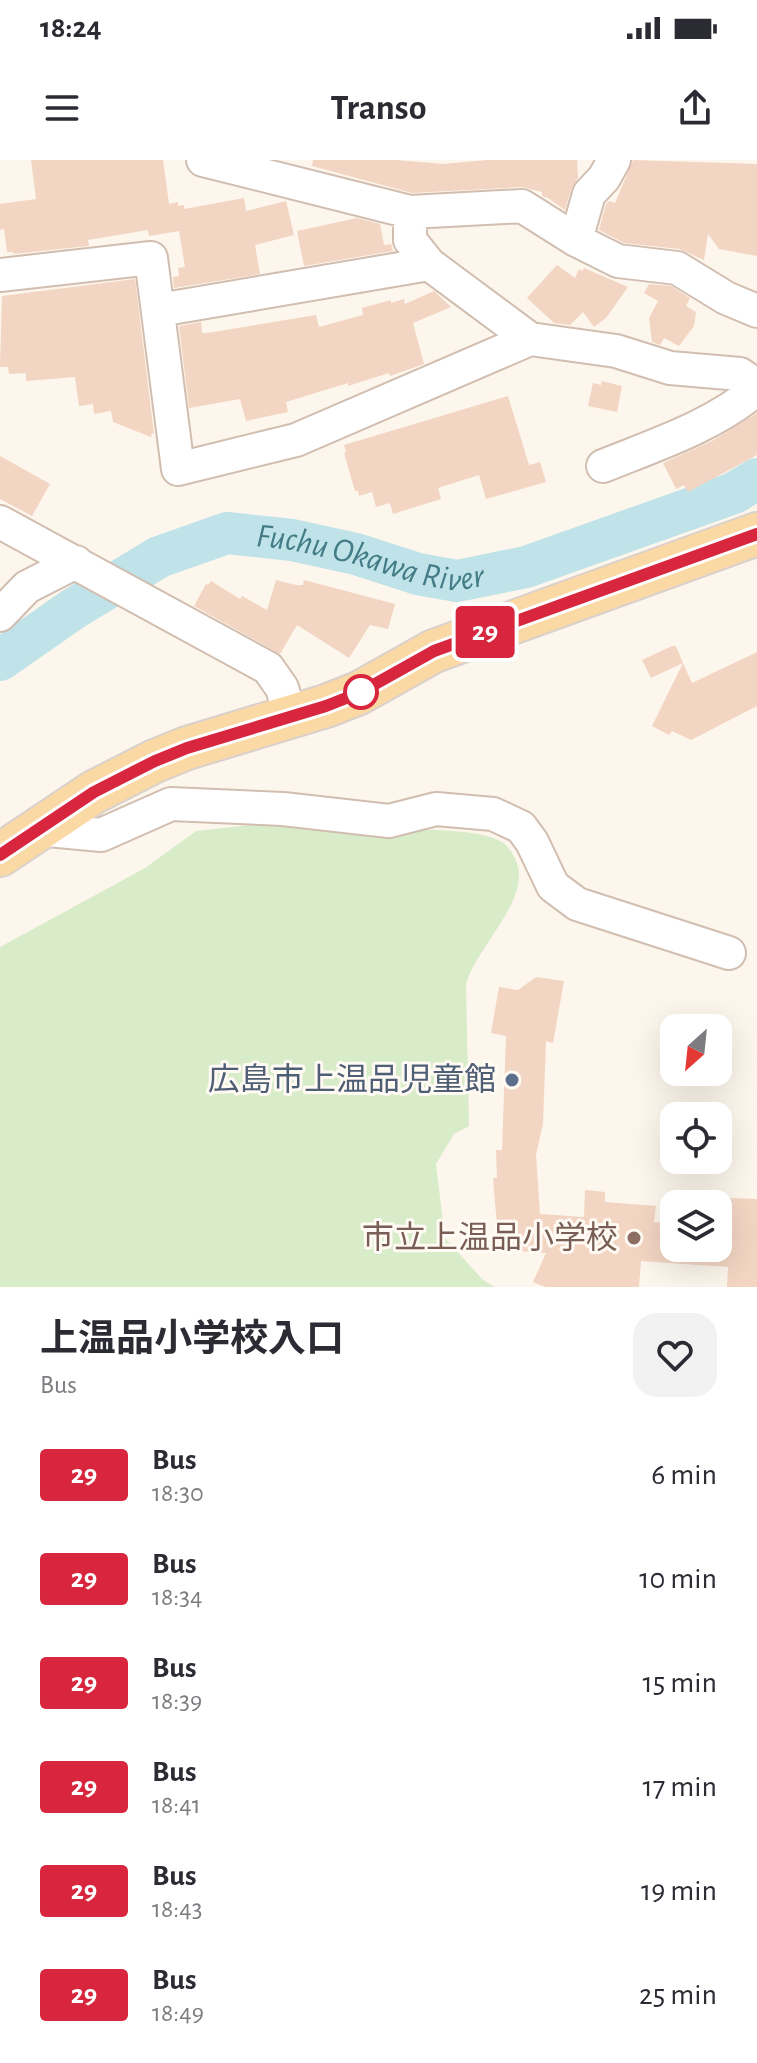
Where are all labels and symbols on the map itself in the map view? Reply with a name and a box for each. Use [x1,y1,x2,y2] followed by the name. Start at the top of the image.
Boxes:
[255,519,488,598] water label: Fuchu Okawa River
[449,606,521,658] line badge: 29
[344,675,378,709] unlabelled marker
[660,1014,732,1086] north arrow
[208,1062,496,1096] place label: 広島市上温品児童館
[503,1071,521,1089] marker: 広島市上温品児童館
[362,1220,618,1254] place label: 市立上温品小学校
[625,1229,643,1247] marker: 市立上温品小学校

